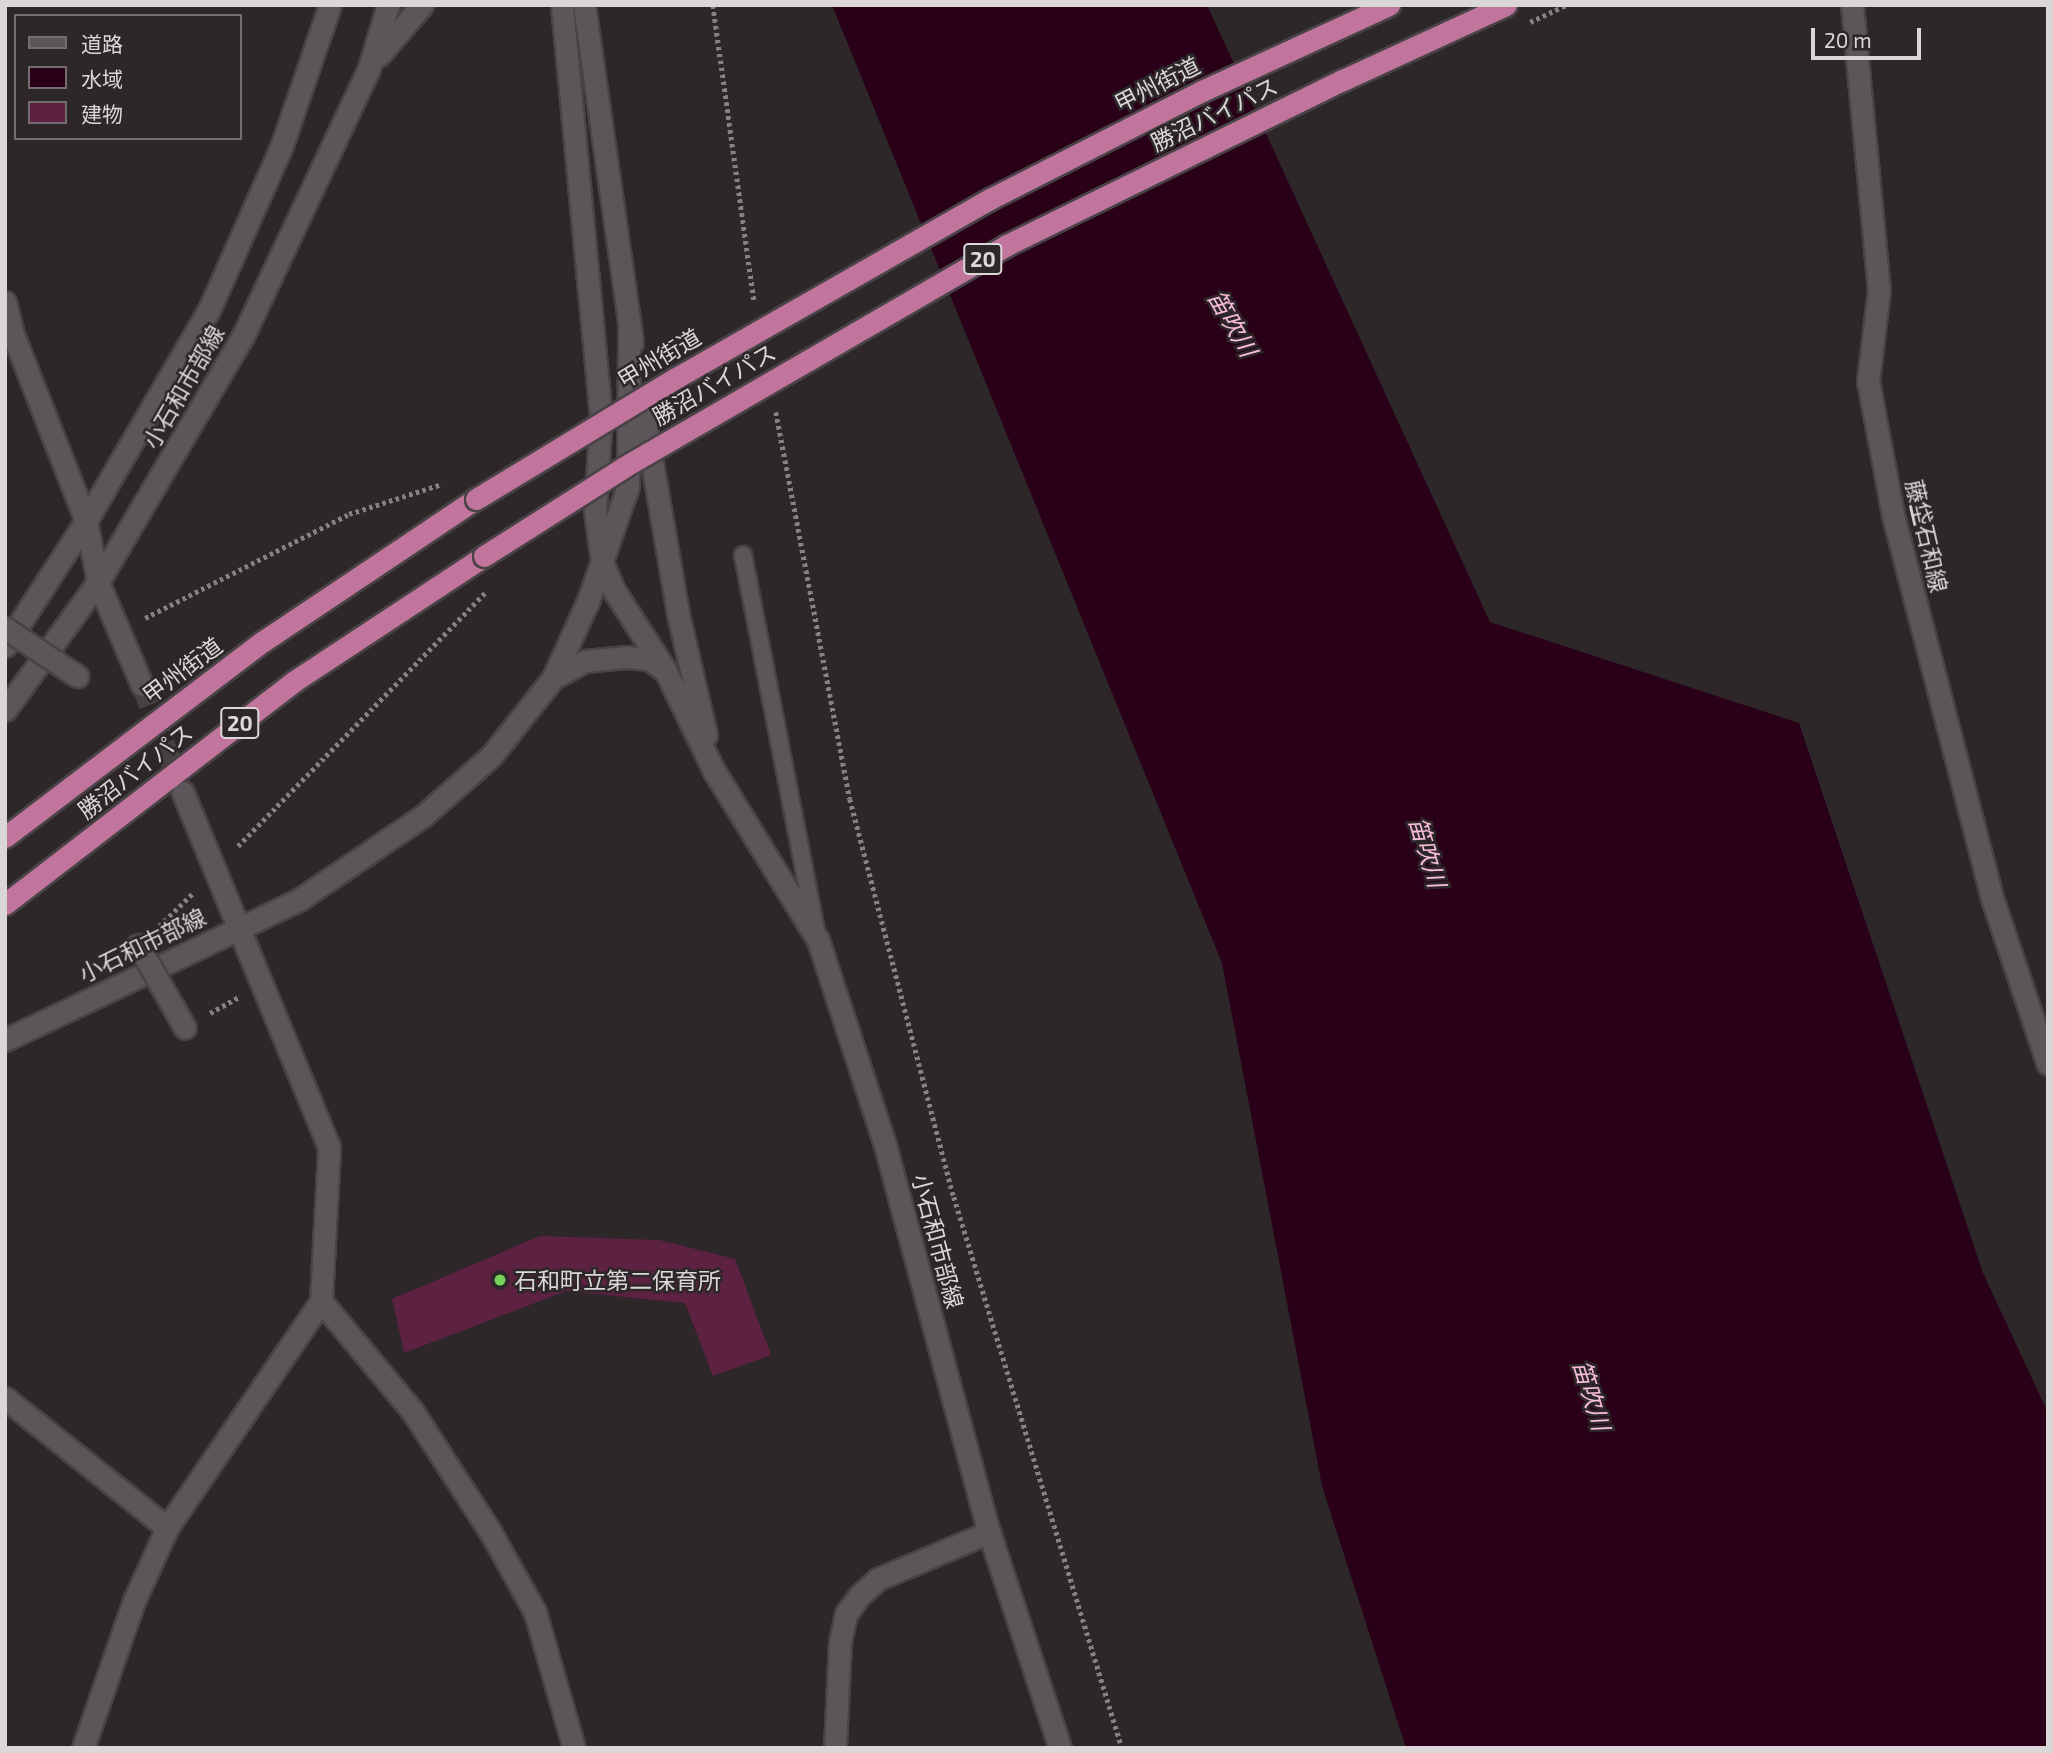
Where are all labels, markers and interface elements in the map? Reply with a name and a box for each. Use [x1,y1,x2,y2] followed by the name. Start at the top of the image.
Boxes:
[14,14,242,140] legend
[1815,14,1925,58] scale bar
[1824,27,1872,52] text: 20 m
[81,31,123,56] text: 道路
[1110,51,1204,117] street label: 甲州街道
[81,66,123,91] text: 水域
[1146,71,1282,157] street label: 勝沼バイパス
[81,101,123,126] text: 建物
[962,242,1004,276] road number: 20
[1203,285,1263,361] water label: 笛吹川
[137,320,229,454] street label: 小石和市部線
[612,322,706,394] street label: 甲州街道
[647,338,781,430] street label: 勝沼バイパス
[1901,477,1953,595] street label: 藤垈石和線
[137,631,227,709] street label: 甲州街道
[219,706,261,740] road number: 20
[72,718,198,824] street label: 勝沼バイパス
[1404,813,1452,891] water label: 笛吹川
[74,902,210,988] street label: 小石和市部線
[907,1171,969,1311] street label: 小石和市部線
[514,1266,721,1294] place label: 石和町立第二保育所
[492,1272,508,1288] marker: 石和町立第二保育所
[1568,1356,1616,1434] water label: 笛吹川

